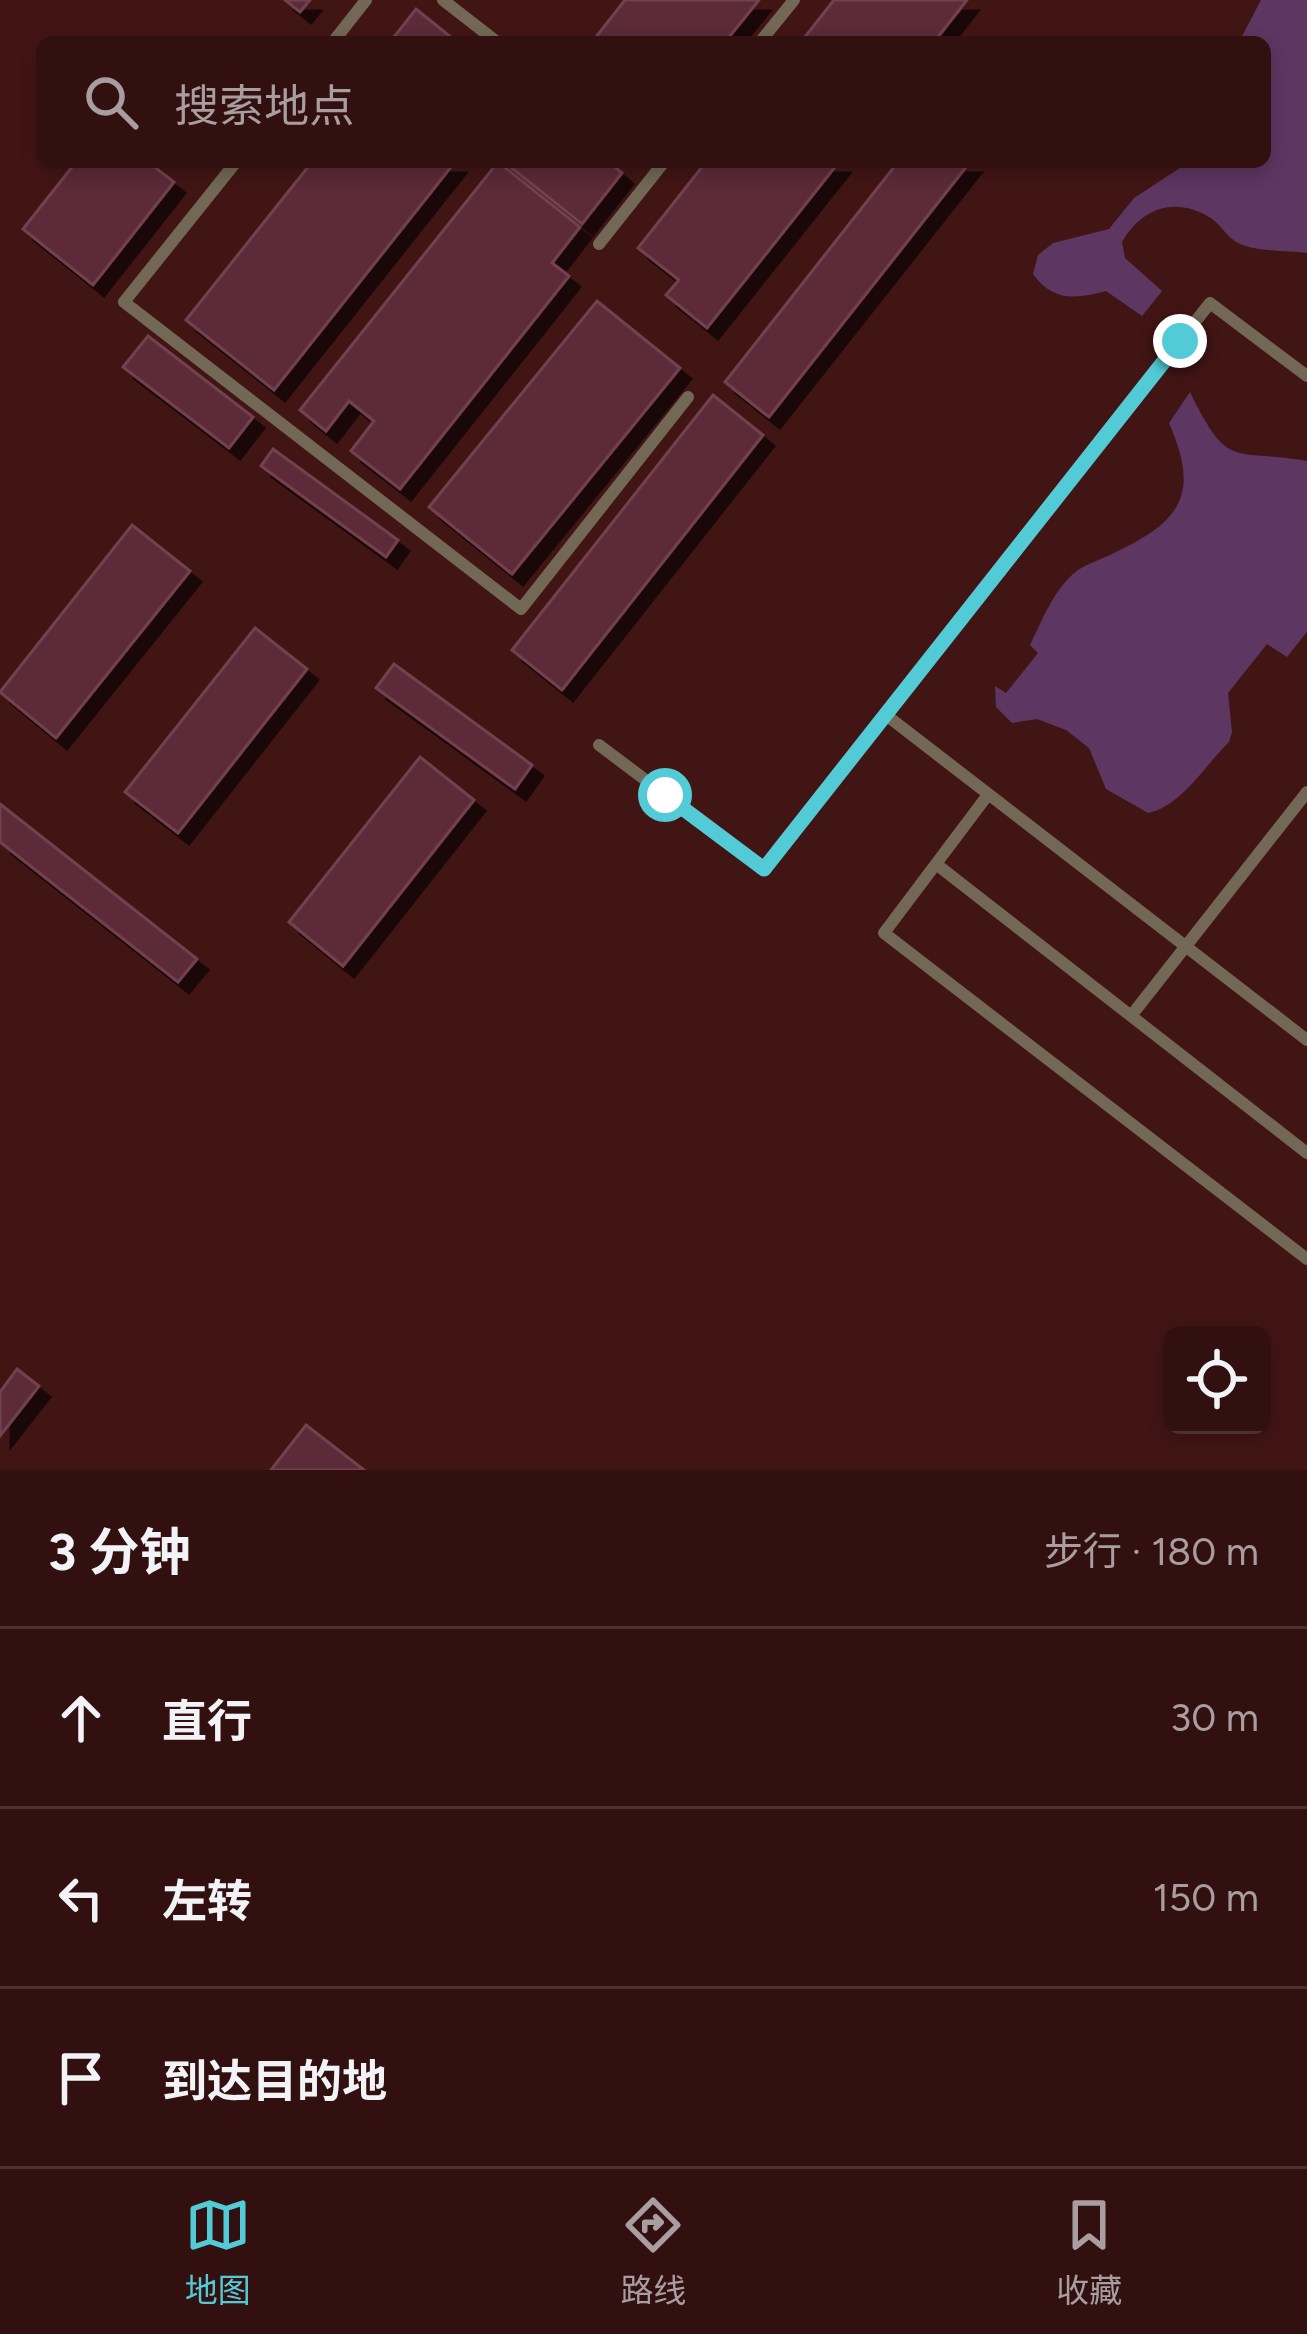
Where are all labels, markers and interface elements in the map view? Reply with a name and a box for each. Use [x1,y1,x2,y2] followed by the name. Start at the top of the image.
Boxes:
[36,36,1271,168] search box
[78,69,144,135] icon: search
[174,79,354,133] text: 搜索地点
[1153,314,1207,368] route end
[638,768,692,822] route start
[1163,1326,1271,1434] map controls
[1163,1326,1271,1434] button: locate
[48,1522,191,1583] text: 3 分钟
[1044,1528,1259,1575] text: 步行 · 180 m
[48,1685,114,1751] icon: ahead
[162,1694,252,1748] text: 直行
[1170,1694,1259,1741] text: 30 m
[48,1865,114,1931] icon: left
[162,1874,252,1928] text: 左转
[1153,1874,1259,1921] text: 150 m
[48,2045,114,2111] icon: arrive
[162,2054,387,2108] text: 到达目的地
[185,2192,251,2312] tab: 地图
[620,2192,686,2312] tab: 路线
[1056,2192,1122,2312] tab: 收藏

